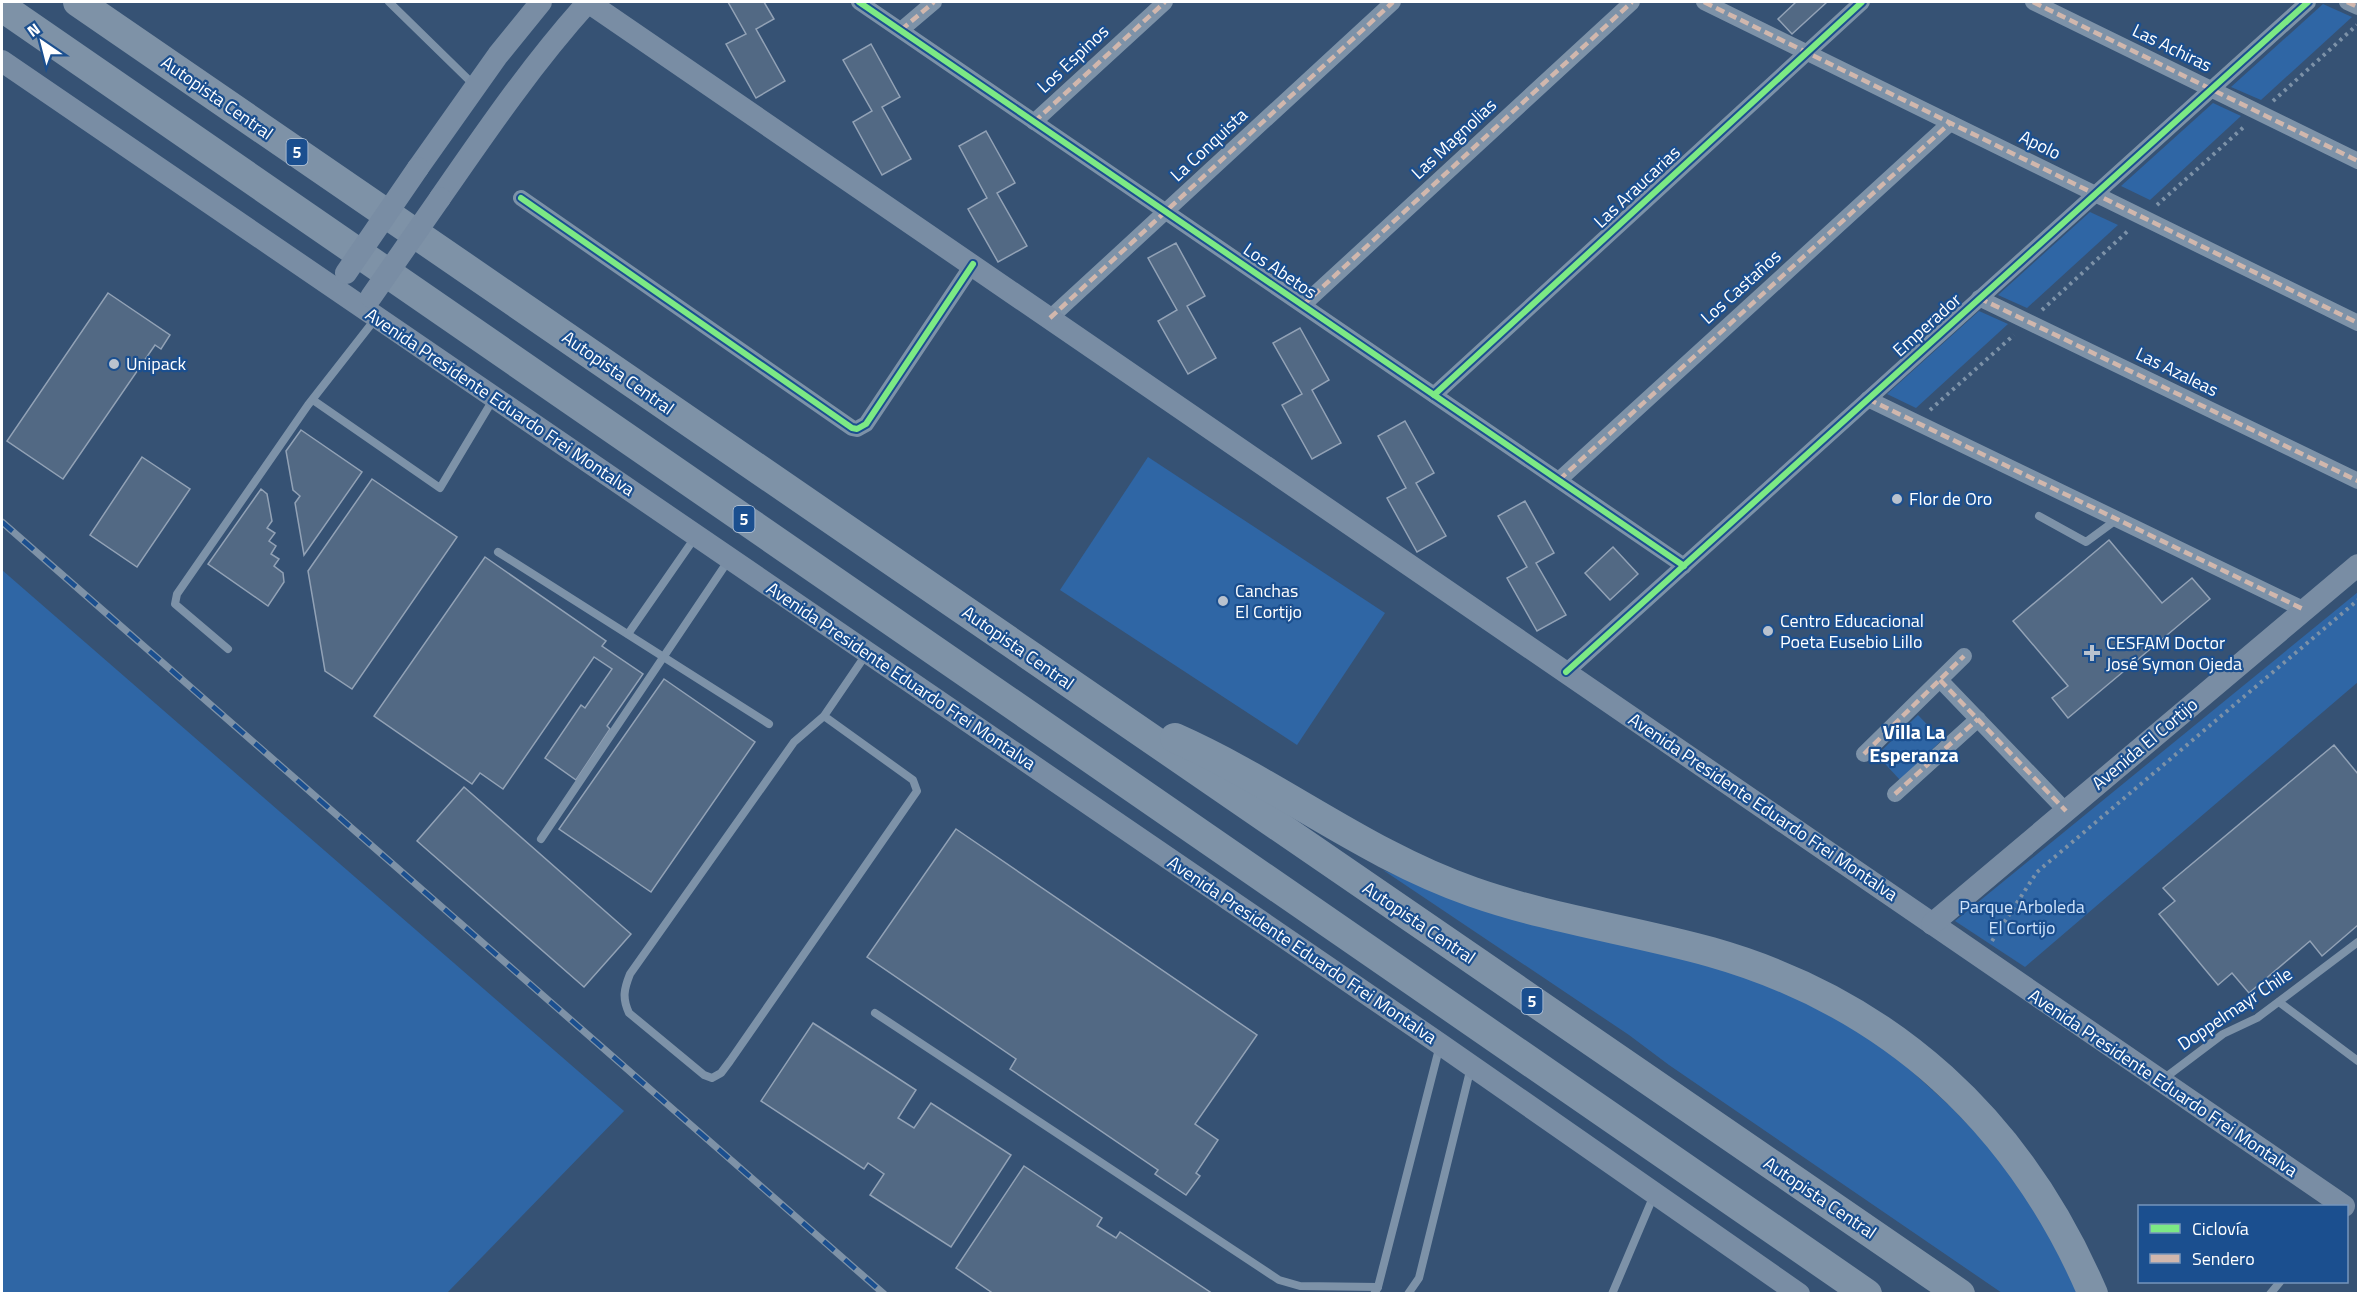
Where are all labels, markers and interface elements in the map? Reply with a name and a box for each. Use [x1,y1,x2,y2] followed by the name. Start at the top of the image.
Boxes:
[12,12,72,72] north arrow
[22,17,45,43] text: N
[2128,17,2217,78] street label: Las Achiras
[1031,18,1115,99] street label: Los Espinos
[156,49,279,146] street label: Autopista Central
[1405,92,1502,185] street label: Las Magnolias
[1164,102,1253,188] street label: La Conquista
[2015,123,2066,166] street label: Apolo
[286,139,308,165] road number: 5
[1587,139,1686,234] street label: Las Araucarias
[1238,236,1323,305] street label: Los Abetos
[1694,243,1787,330] street label: Los Castaños
[1886,286,1967,363] street label: Emperador
[360,301,640,502] street label: Avenida Presidente Eduardo Frei Montalva
[557,324,680,421] street label: Autopista Central
[2132,340,2223,403] street label: Las Azaleas
[126,350,187,377] place label: Unipack
[107,357,121,371] marker: Unipack
[1909,485,1992,512] place label: Flor de Oro
[1890,492,1904,506] marker: Flor de Oro
[734,506,754,532] road number: 5
[761,575,1041,776] street label: Avenida Presidente Eduardo Frei Montalva
[1235,577,1302,625] place label: Canchas El Cortijo
[1216,594,1230,608] marker: Canchas El Cortijo
[957,599,1080,696] street label: Autopista Central
[1780,607,1924,655] place label: Centro Educacional Poeta Eusebio Lillo
[1761,624,1775,638] marker: Centro Educacional Poeta Eusebio Lillo
[2106,629,2242,677] place label: CESFAM Doctor José Symon Ojeda
[2083,644,2101,662] marker: CESFAM Doctor José Symon Ojeda
[2086,691,2204,796] street label: Avenida El Cortijo
[1623,706,1903,907] street label: Avenida Presidente Eduardo Frei Montalva
[1869,716,1959,770] district label: Villa La Esperanza
[1162,849,1442,1050] street label: Avenida Presidente Eduardo Frei Montalva
[1357,875,1481,970] street label: Autopista Central
[1959,893,2085,941] park label: Parque Arboleda El Cortijo
[2172,960,2297,1057] street label: Doppelmayr Chile
[2023,982,2303,1183] street label: Avenida Presidente Eduardo Frei Montalva
[1522,988,1543,1014] road number: 5
[1758,1150,1882,1245] street label: Autopista Central
[2138,1205,2348,1283] legend
[2192,1215,2249,1242] text: Ciclovía
[2192,1245,2255,1272] text: Sendero

